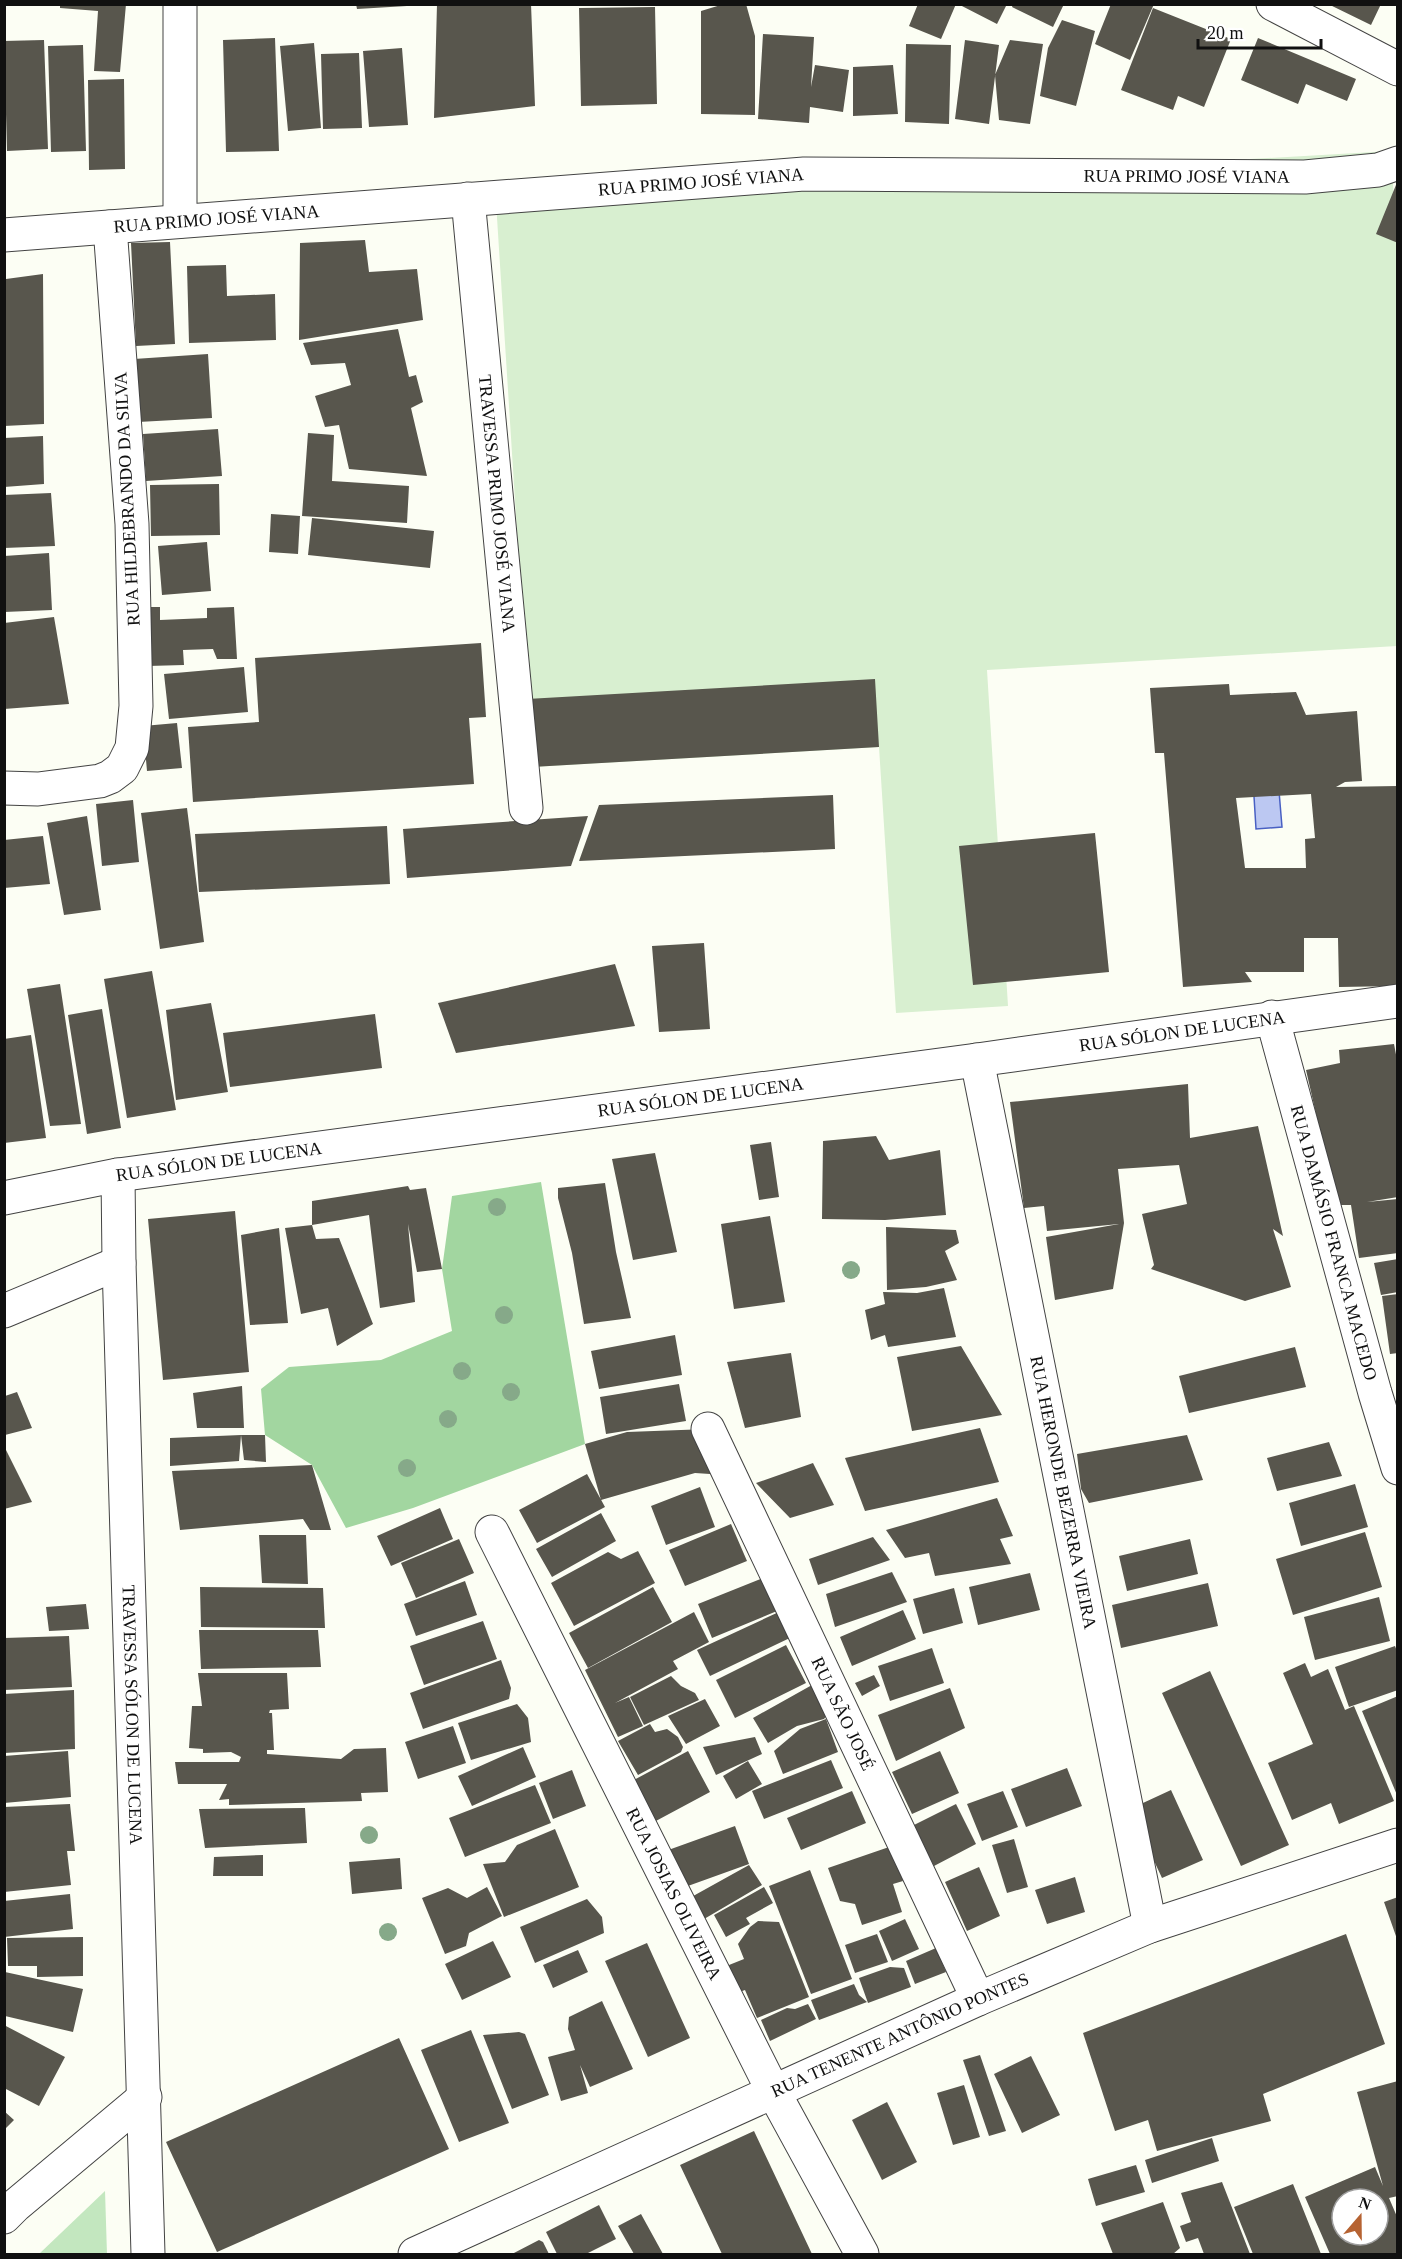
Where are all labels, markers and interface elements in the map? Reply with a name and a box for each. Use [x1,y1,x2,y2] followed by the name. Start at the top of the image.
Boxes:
[1198,12,1321,50] scale bar
[1207,23,1244,43] text: 20 m
[597,164,805,200] street label: RUA PRIMO JOSÉ VIANA
[1083,165,1290,187] street label: RUA PRIMO JOSÉ VIANA
[113,201,320,237] street label: RUA PRIMO JOSÉ VIANA
[110,371,144,627] street label: RUA HILDEBRANDO DA SILVA
[475,374,519,633] street label: TRAVESSA PRIMO JOSÉ VIANA
[1078,1007,1286,1056] street label: RUA SÓLON DE LUCENA
[596,1073,805,1121] street label: RUA SÓLON DE LUCENA
[1287,1103,1381,1383] street label: RUA DAMÁSIO FRANCA MACEDO
[115,1138,323,1185] street label: RUA SÓLON DE LUCENA
[1026,1354,1100,1631] street label: RUA HERONDE BEZERRA VIEIRA
[118,1584,146,1845] street label: TRAVESSA SÓLON DE LUCENA
[807,1654,879,1774] street label: RUA SÃO JOSÉ
[622,1804,726,1983] street label: RUA JOSIAS OLIVEIRA
[768,1969,1032,2101] street label: RUA TENENTE ANTÔNIO PONTES
[1330,2187,1390,2247] north arrow
[1357,2193,1374,2213] text: N

